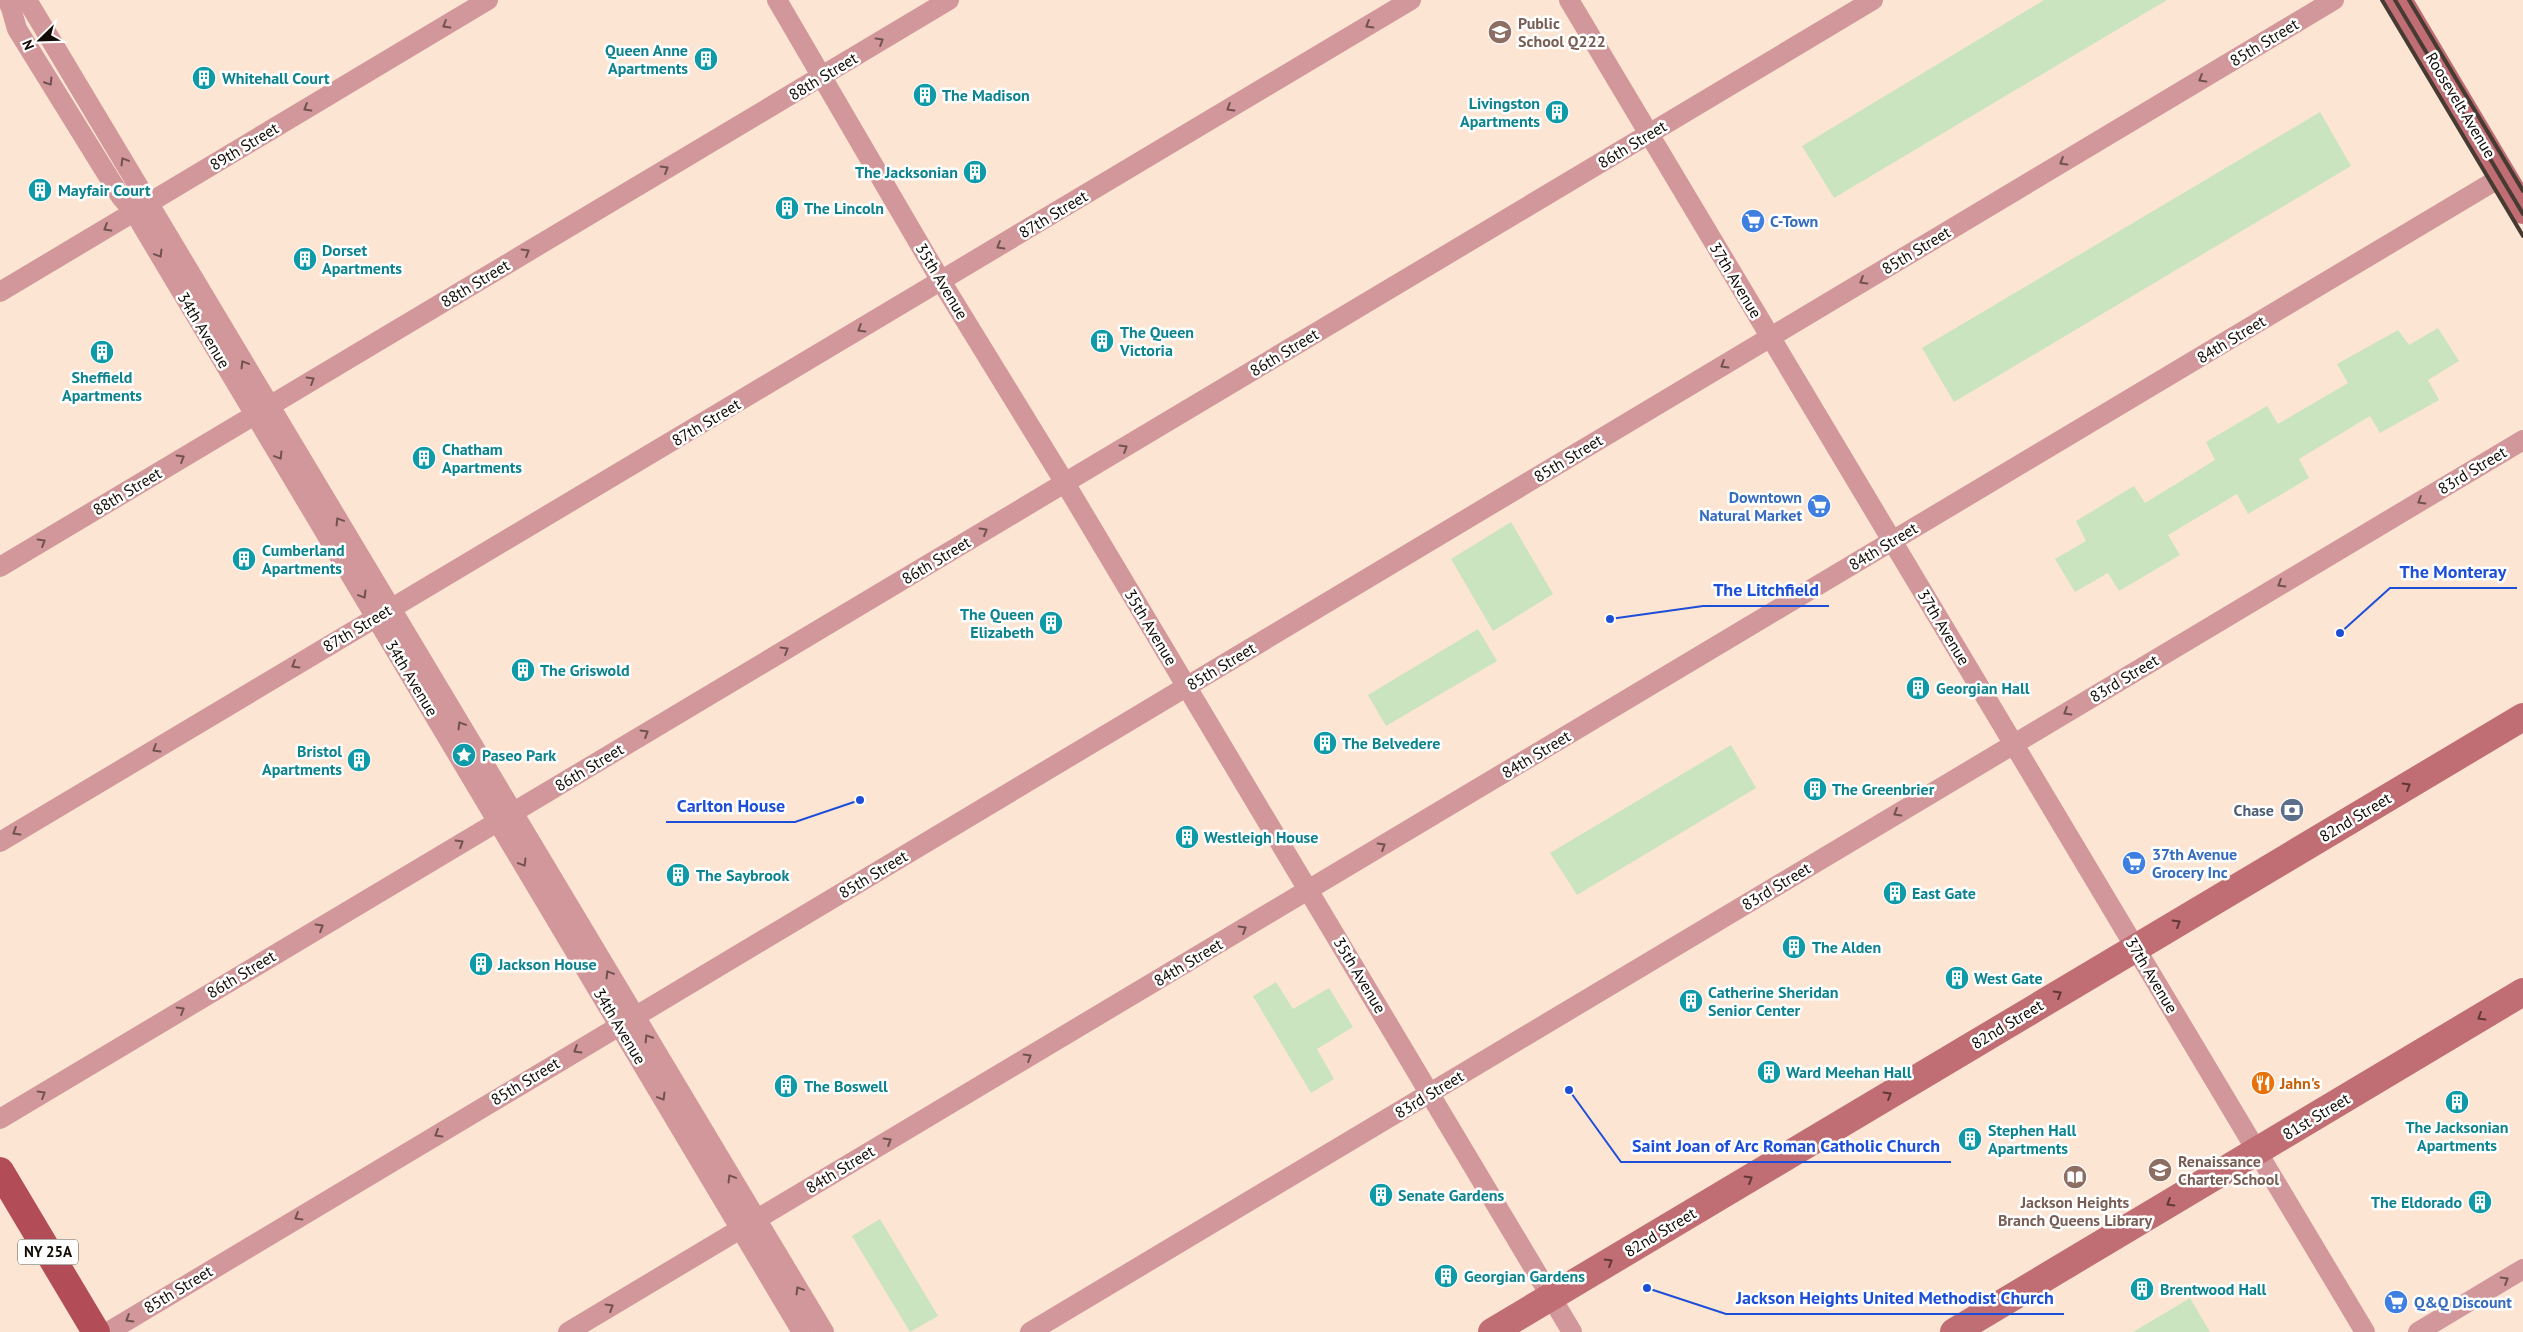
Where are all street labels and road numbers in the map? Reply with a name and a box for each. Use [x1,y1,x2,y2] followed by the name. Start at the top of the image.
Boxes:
[2226,13,2303,70] street label: 85th Street
[785,47,862,104] street label: 88th Street
[2422,48,2500,162] street label: Roosevelt Avenue
[1594,115,1671,172] street label: 86th Street
[206,117,283,174] street label: 89th Street
[1015,185,1091,242] street label: 87th Street
[1878,221,1955,278] street label: 85th Street
[1706,238,1766,322] street label: 37th Avenue
[911,239,973,323] street label: 35th Avenue
[437,254,514,311] street label: 88th Street
[173,288,235,372] street label: 34th Avenue
[2193,310,2270,367] street label: 84th Street
[1246,323,1323,380] street label: 86th Street
[668,393,744,450] street label: 87th Street
[1530,429,1607,486] street label: 85th Street
[2434,441,2510,498] street label: 83rd Street
[89,462,166,519] street label: 88th Street
[1845,517,1922,574] street label: 84th Street
[898,531,975,588] street label: 86th Street
[1120,585,1182,669] street label: 35th Avenue
[1914,585,1974,669] street label: 37th Avenue
[319,599,395,656] street label: 87th Street
[381,636,443,720] street label: 34th Avenue
[1183,637,1260,694] street label: 85th Street
[2086,649,2162,706] street label: 83rd Street
[1498,725,1575,782] street label: 84th Street
[551,738,628,795] street label: 86th Street
[2316,788,2395,846] street label: 82nd Street
[835,845,912,902] street label: 85th Street
[1738,857,1814,914] street label: 83rd Street
[1150,933,1227,990] street label: 84th Street
[1329,933,1391,1017] street label: 35th Avenue
[2122,933,2182,1017] street label: 37th Avenue
[203,945,280,1002] street label: 86th Street
[589,984,651,1068] street label: 34th Avenue
[1968,995,2047,1053] street label: 82nd Street
[487,1052,564,1109] street label: 85th Street
[1391,1065,1467,1122] street label: 83rd Street
[2279,1088,2354,1144] street label: 81st Street
[802,1140,879,1197] street label: 84th Street
[1621,1203,1700,1261] street label: 82nd Street
[18,1240,78,1264] road number: NY 25A
[140,1260,217,1317] street label: 85th Street

